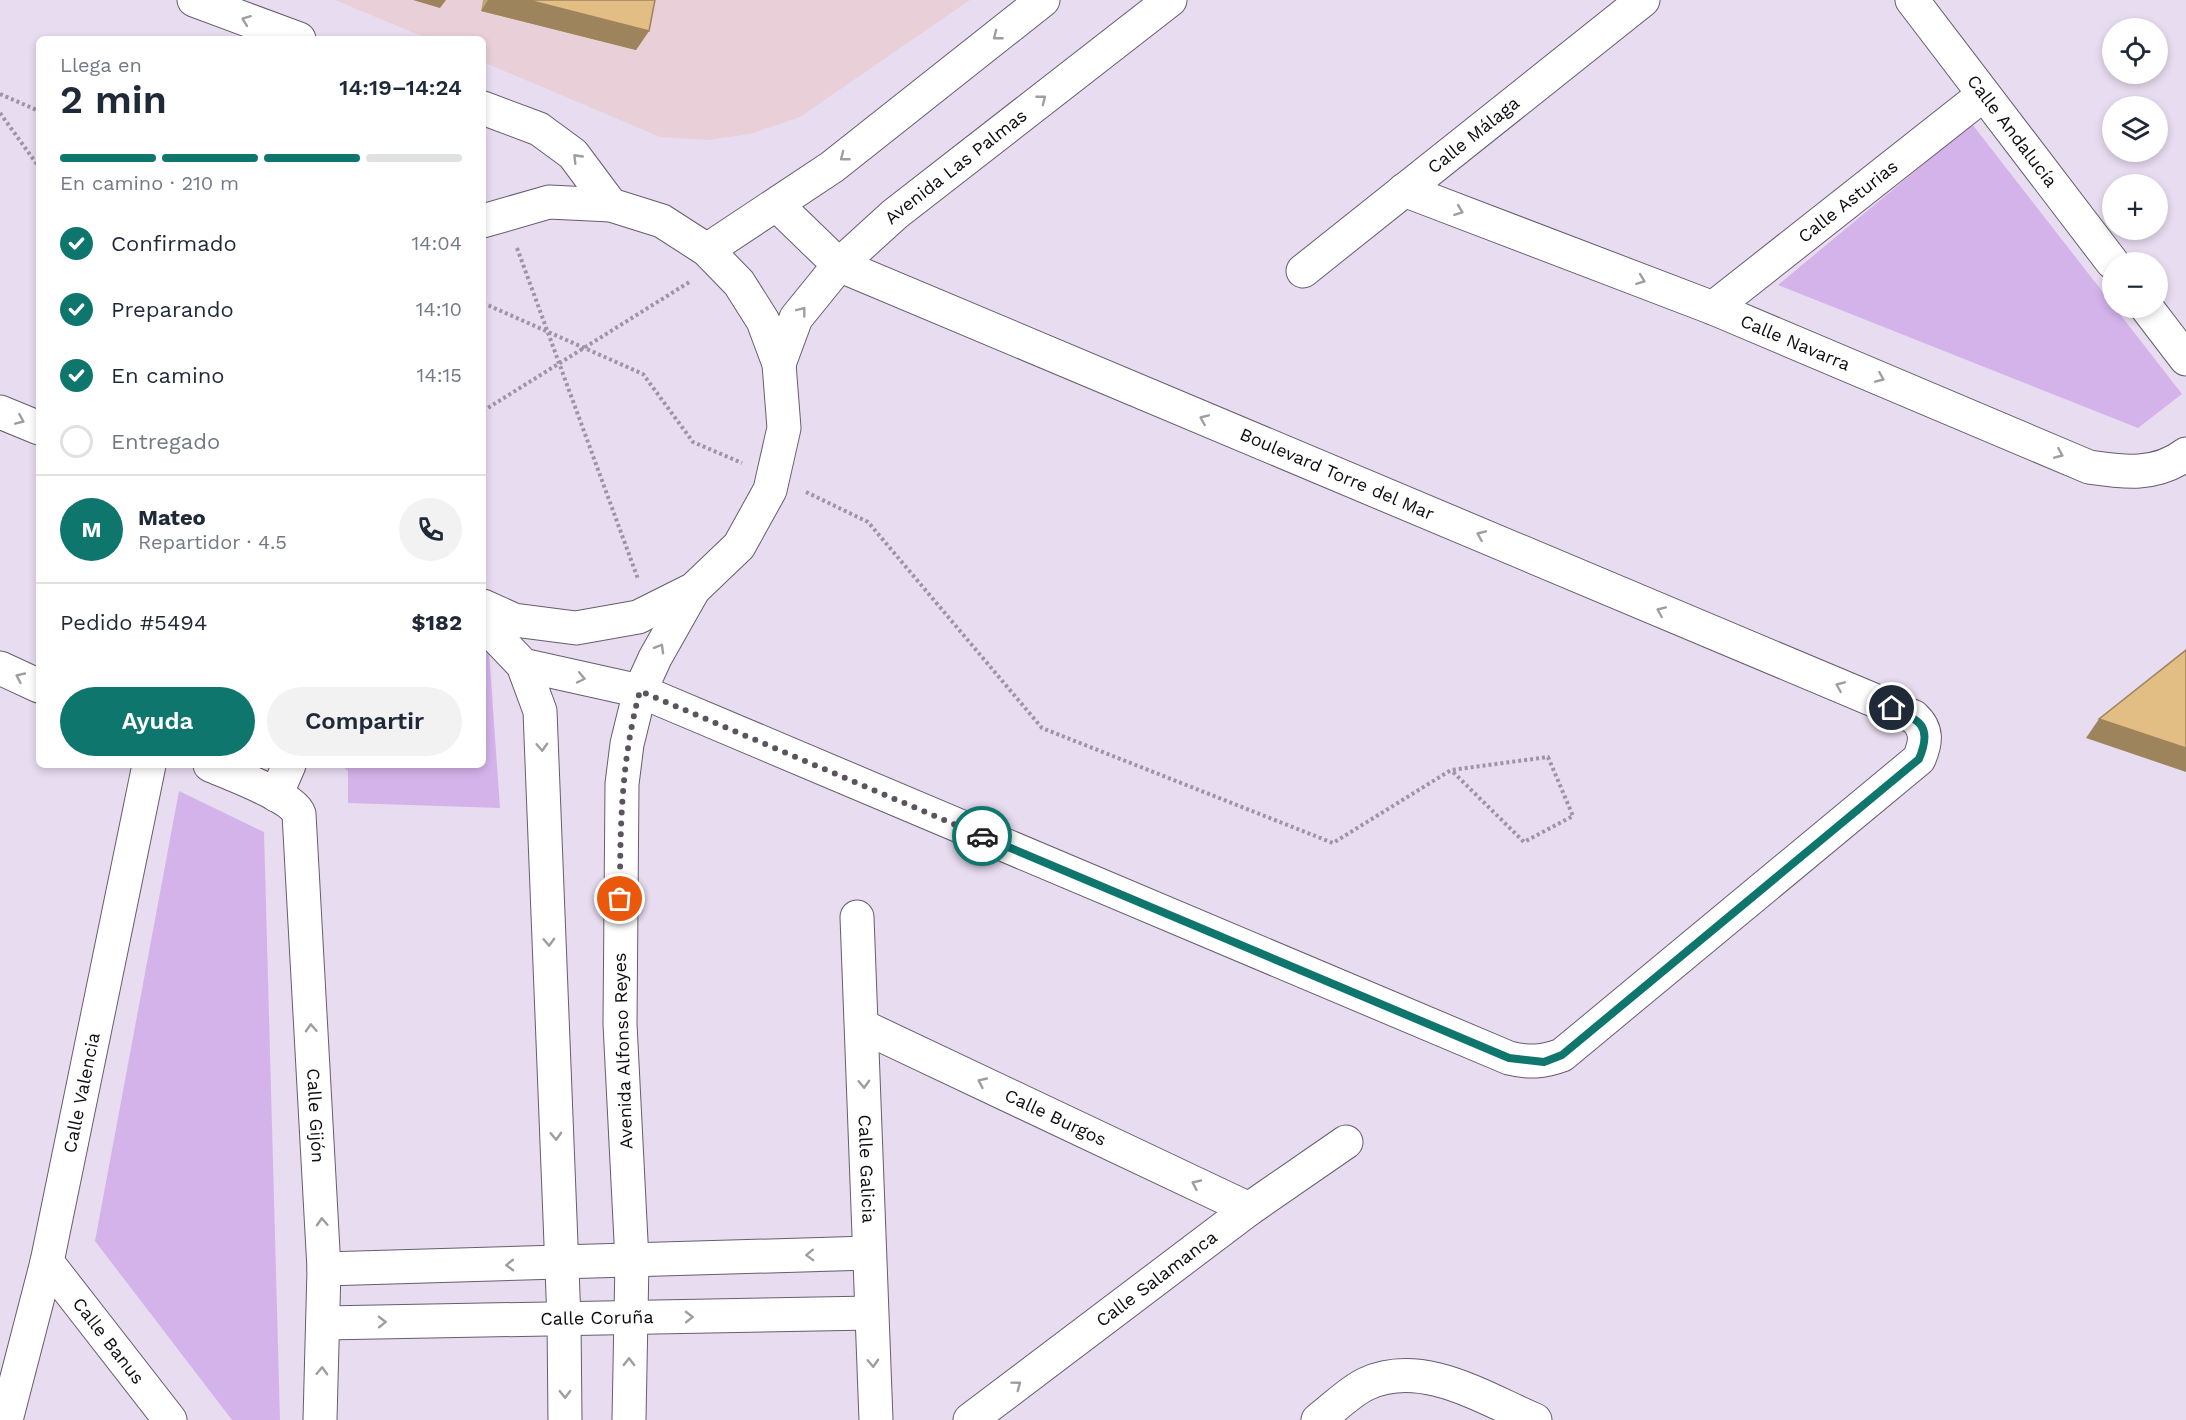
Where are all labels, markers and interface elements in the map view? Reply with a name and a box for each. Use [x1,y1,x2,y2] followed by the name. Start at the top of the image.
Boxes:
[242,14,252,27] one-way arrow
[2102,18,2168,318] map controls
[2102,18,2168,84] button: locate
[993,29,1004,40] one-way arrow
[60,53,142,77] text: Llega en
[1963,71,2062,191] street label: Calle Andalucía
[339,75,462,100] text: 14:19–14:24
[60,77,167,122] text: 2 min
[1423,92,1523,178] street label: Calle Málaga
[1036,96,1047,107] one-way arrow
[2102,96,2168,162] button: layers
[880,104,1031,228] street label: Avenida Las Palmas
[840,150,851,161] one-way arrow
[573,155,584,166] one-way arrow
[1794,155,1902,247] street label: Calle Asturias
[60,171,239,195] text: En camino · 210 m
[2102,174,2168,240] button: +
[1452,204,1463,216] one-way arrow
[60,227,93,260] icon: check
[111,231,237,256] text: Confirmado
[411,231,462,255] text: 14:04
[2102,252,2168,318] button: −
[1635,273,1646,286] one-way arrow
[60,293,93,326] icon: check
[111,297,234,322] text: Preparando
[416,297,462,321] text: 14:10
[795,307,806,318] one-way arrow
[1737,310,1853,375] street label: Calle Navarra
[60,359,93,392] icon: check
[111,363,225,388] text: En camino
[417,363,462,387] text: 14:15
[1873,371,1884,383] one-way arrow
[13,413,24,425] one-way arrow
[1200,414,1211,426] one-way arrow
[1237,423,1437,524] street label: Boulevard Torre del Mar
[111,429,220,454] text: Entregado
[2053,447,2064,459] one-way arrow
[399,498,462,561] button: phone
[138,505,206,530] text: Mateo
[81,517,102,542] text: M
[138,530,287,554] text: Repartidor · 4.5
[1476,530,1487,542] one-way arrow
[1656,606,1667,618] one-way arrow
[60,610,207,635] text: Pedido #5494
[412,610,462,635] text: $182
[653,644,664,654] one-way arrow
[575,671,585,684] one-way arrow
[15,672,26,684] one-way arrow
[1836,681,1847,693] one-way arrow
[1866,682,1917,733] pin
[60,687,255,756] button: Ayuda
[267,687,462,756] button: Compartir
[1875,691,1908,724] icon: home
[535,742,548,751] one-way arrow
[952,806,1012,866] courier
[966,820,999,853] icon: car
[594,873,645,924] pin
[603,882,636,915] icon: bag
[543,937,556,946] one-way arrow
[609,952,636,1150] street label: Avenida Alfonso Reyes
[305,1023,318,1032] one-way arrow
[59,1031,104,1155] street label: Calle Valencia
[303,1068,329,1163] street label: Calle Gijón
[977,1078,988,1090] one-way arrow
[858,1080,870,1089] one-way arrow
[1002,1084,1110,1150] street label: Calle Burgos
[854,1114,880,1224] street label: Calle Galicia
[550,1132,563,1141] one-way arrow
[1192,1179,1203,1191] one-way arrow
[315,1218,328,1227] one-way arrow
[1092,1226,1221,1331] street label: Calle Salamanca
[806,1249,815,1261] one-way arrow
[506,1258,515,1271] one-way arrow
[69,1293,149,1388] street label: Calle Banus
[540,1306,654,1329] street label: Calle Coruña
[684,1311,693,1324] one-way arrow
[378,1316,387,1328] one-way arrow
[623,1357,636,1366] one-way arrow
[867,1359,880,1368] one-way arrow
[316,1367,328,1376] one-way arrow
[1010,1381,1021,1392] one-way arrow
[558,1390,571,1399] one-way arrow

